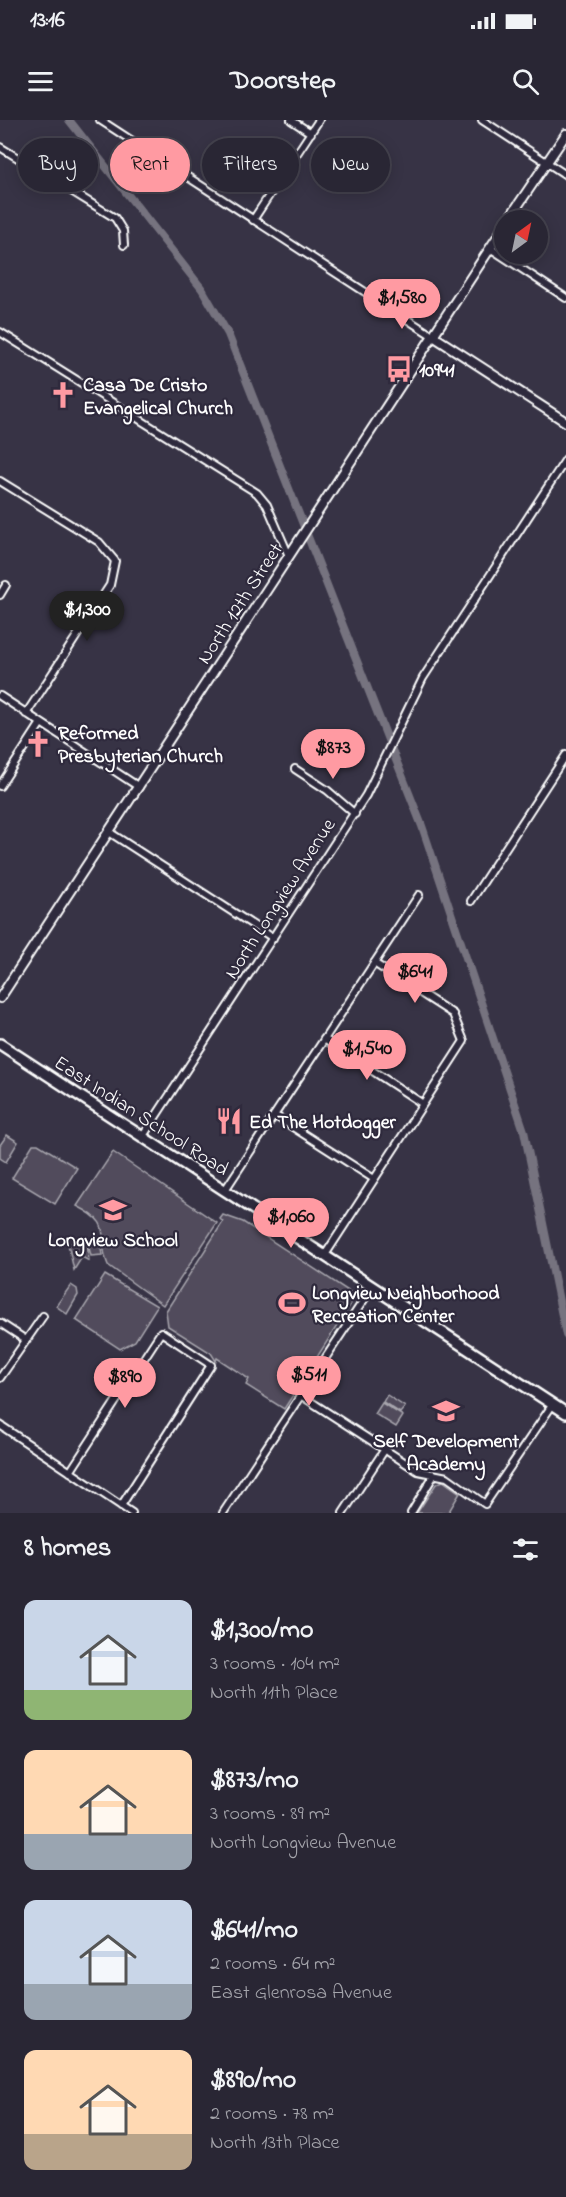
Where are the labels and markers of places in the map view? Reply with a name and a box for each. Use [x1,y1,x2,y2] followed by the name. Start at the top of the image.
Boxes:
[353,279,451,330] pin: $1,580
[384,354,414,384] bus stop icon: 10941
[419,357,455,386] place label: 10941
[83,372,233,425] place label: Casa De Cristo Evangelical Church
[48,380,78,410] church icon: Casa De Cristo Evangelical Church
[38,591,136,642] pin: $1,300
[58,720,223,773] place label: Reformed Presbyterian Church
[23,729,53,759] church icon: Reformed Presbyterian Church
[297,729,369,780] pin: $873
[379,953,451,1004] pin: $641
[318,1030,416,1081] pin: $1,540
[214,1106,244,1136] restaurant icon: Ed The Hotdogger
[249,1109,397,1139] place label: Ed The Hotdogger
[98,1195,128,1225] school or university icon: Longview School
[242,1198,340,1249] pin: $1,060
[48,1227,178,1257] place label: Longview School
[312,1280,500,1332] place label: Longview Neighborhood Recreation Center
[277,1288,307,1318] sports icon: Longview Neighborhood Recreation Center
[273,1356,345,1407] pin: $511
[89,1358,161,1409] pin: $890
[431,1396,461,1426] school or university icon: Self Development Academy
[373,1428,519,1481] place label: Self Development Academy

